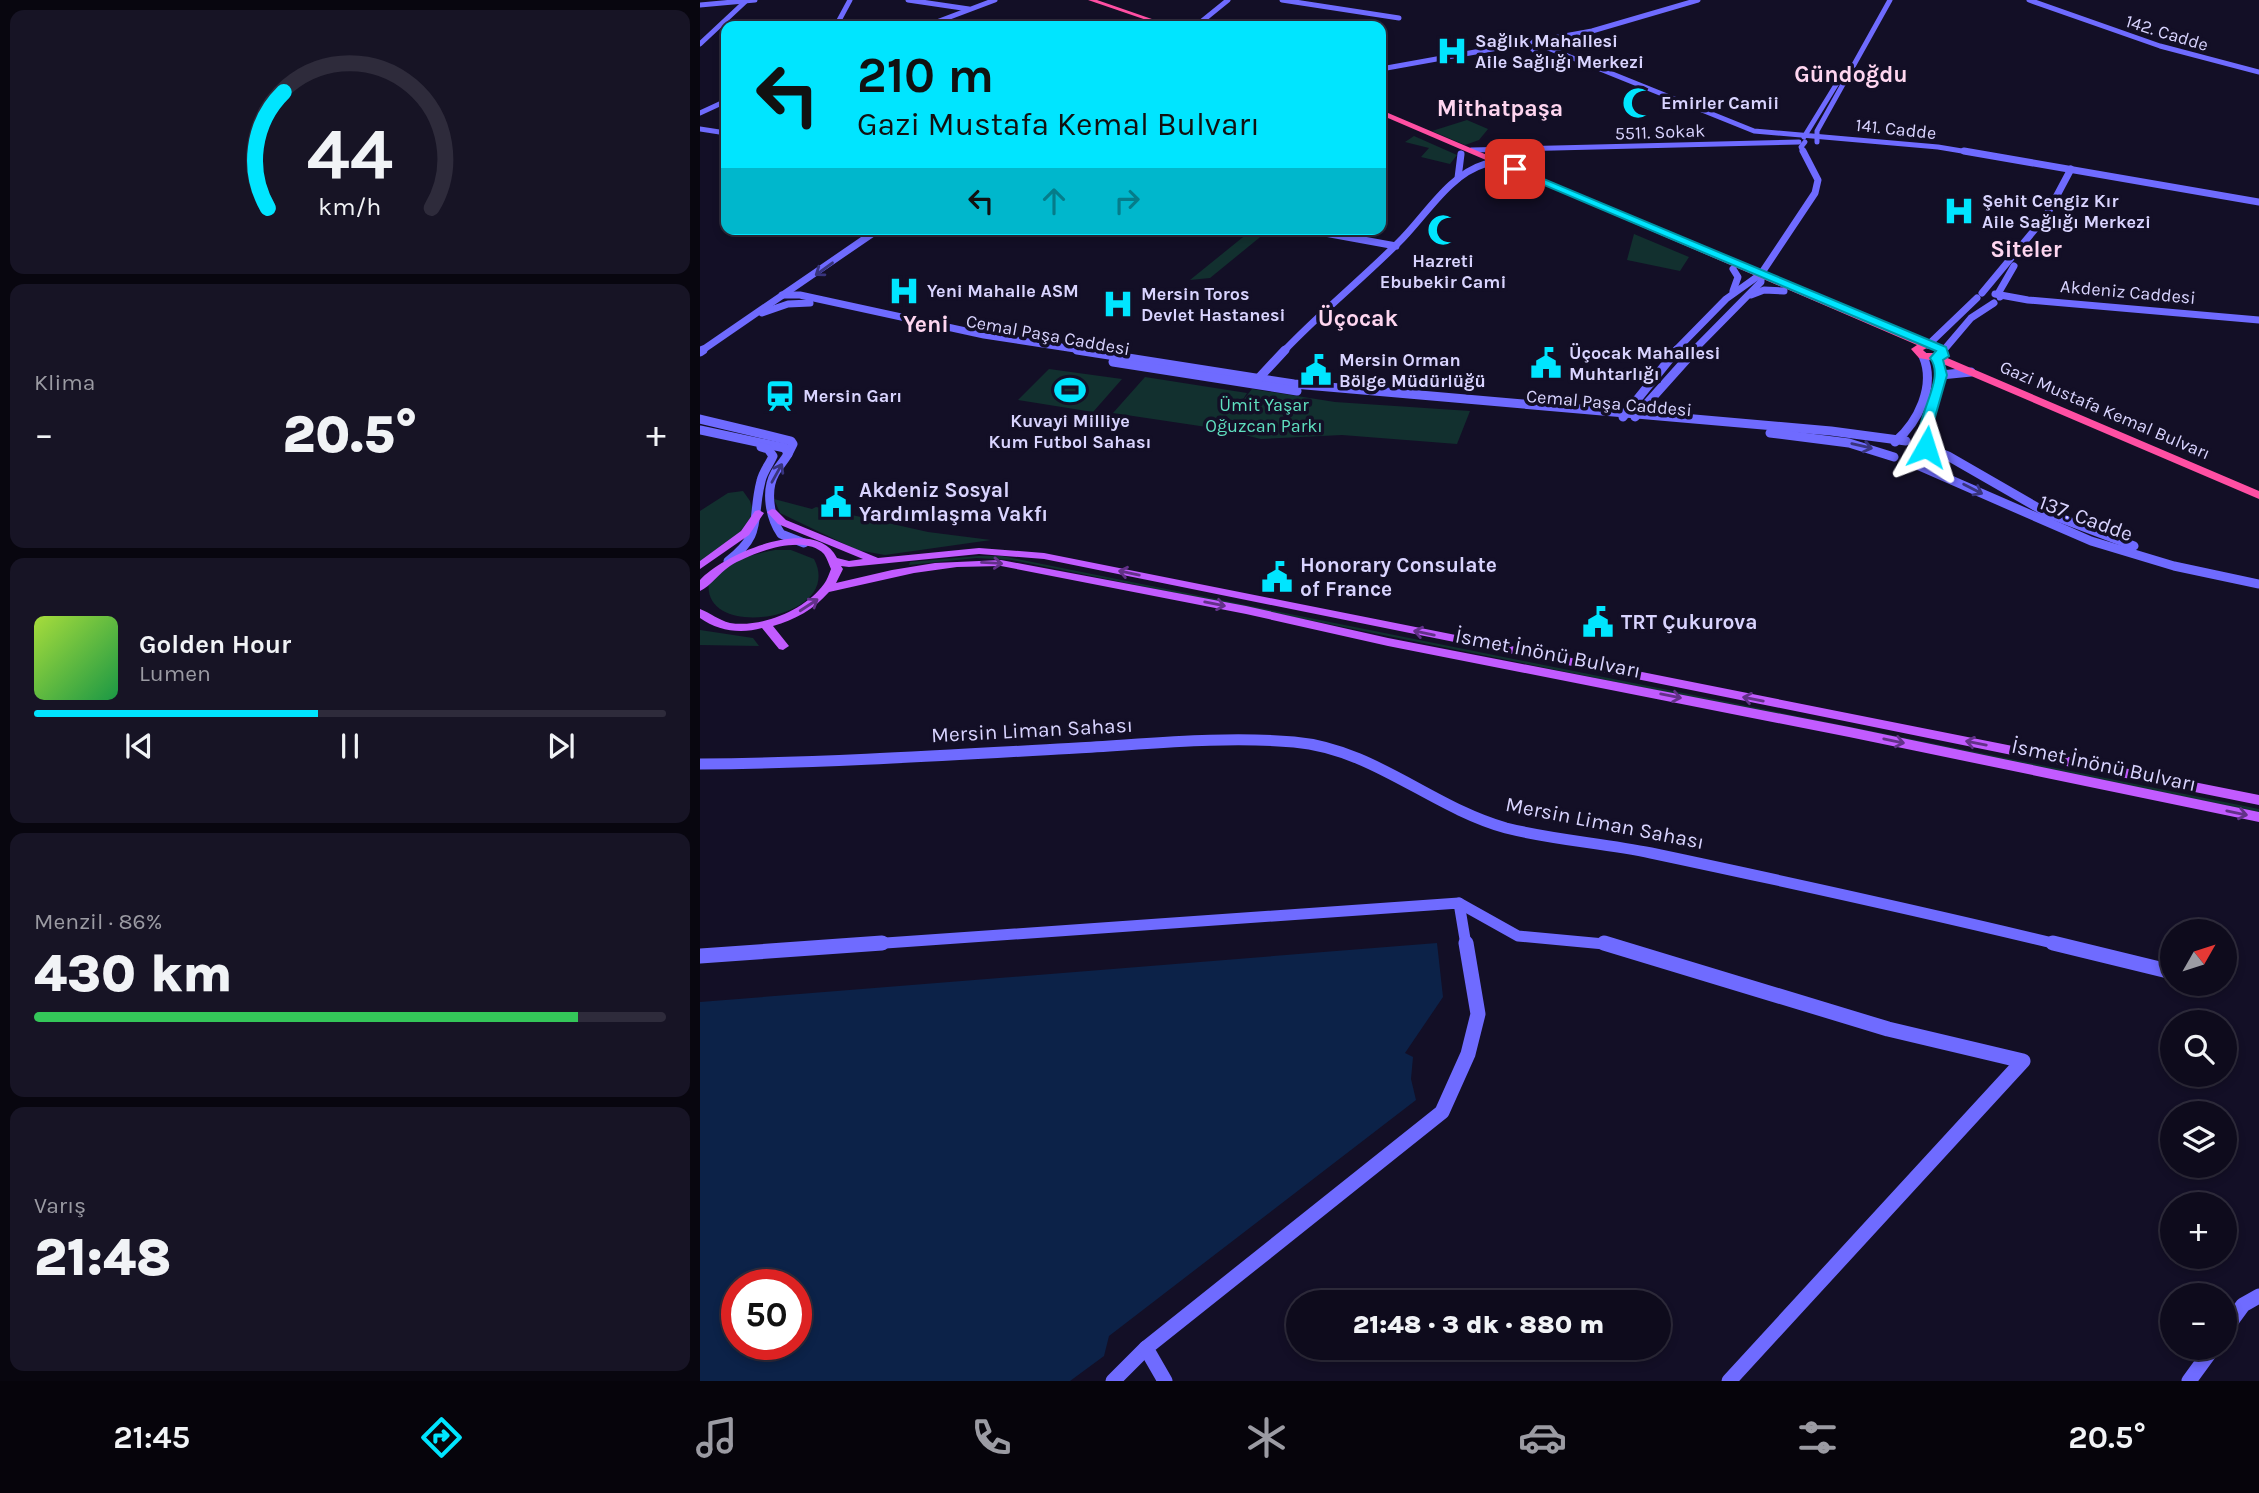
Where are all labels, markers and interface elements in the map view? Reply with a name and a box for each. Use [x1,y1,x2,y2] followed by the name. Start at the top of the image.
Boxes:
[2123,10,2211,56] street label: 142. Cadde
[1475,30,1644,73] place label: Sağlık Mahallesi Aile Sağlığı Merkezi
[1435,34,1469,68] hospital icon: Sağlık Mahallesi Aile Sağlığı Merkezi
[857,47,994,104] text: 210 m
[742,49,833,140] icon: left
[1794,61,1908,88] district label: Gündoğdu
[1621,86,1655,120] mosque icon: Emirler Camii
[1661,92,1779,114] place label: Emirler Camii
[1437,95,1563,122] district label: Mithatpaşa
[857,106,1260,143] text: Gazi Mustafa Kemal Bulvarı
[307,111,393,196] text: 44
[1855,114,1937,144] street label: 141. Cadde
[1614,119,1706,145] street label: 5511. Sokak
[1485,139,1545,199] pin
[1496,150,1534,188] icon: arrive
[962,182,1000,220] icon: left
[1035,182,1073,220] icon: ahead
[1108,182,1146,220] icon: right
[1982,190,2151,233] place label: Şehit Cengiz Kır Aile Sağlığı Merkezi
[318,192,382,221] text: km/h
[1942,194,1976,228] hospital icon: Şehit Cengiz Kır Aile Sağlığı Merkezi
[1426,213,1460,247] mosque icon: Hazreti Ebubekir Cami
[1990,236,2062,263] district label: Siteler
[1380,250,1506,293] place label: Hazreti Ebubekir Cami
[814,261,833,276] one-way arrow
[887,274,921,308] hospital icon: Yeni Mahalle ASM
[2059,275,2197,309] street label: Akdeniz Caddesi
[927,280,1079,302] place label: Yeni Mahalle ASM
[1141,283,1285,326] place label: Mersin Toros Devlet Hastanesi
[1101,287,1135,321] hospital icon: Mersin Toros Devlet Hastanesi
[1318,304,1399,332] district label: Üçocak
[964,310,1132,360] street label: Cemal Paşa Caddesi
[903,311,949,338] district label: Yeni
[1569,342,1720,385] place label: Üçocak Mahallesi Muhtarlığı
[1529,346,1563,380] public building icon: Üçocak Mahallesi Muhtarlığı
[1339,349,1486,392] place label: Mersin Orman Bölge Müdürlüğü
[1299,353,1333,387] public building icon: Mersin Orman Bölge Müdürlüğü
[1996,356,2214,464] street label: Gazi Mustafa Kemal Bulvarı
[34,369,95,396] text: Klima
[1053,373,1087,407] sports icon: Kuvayi Milliye Kum Futbol Sahası
[763,379,797,413] station icon: Mersin Garı
[803,385,902,407] place label: Mersin Garı
[1525,385,1693,421] street label: Cemal Paşa Caddesi
[1205,394,1323,437] park label: Ümit Yaşar Oğuzcan Parkı
[282,404,418,465] text: 20.5°
[989,410,1151,453] place label: Kuvayi Milliye Kum Futbol Sahası
[1889,410,1963,484] position arrow
[34,412,54,457] text: −
[646,412,666,457] text: +
[1850,440,1872,453] one-way arrow
[771,464,785,484] one-way arrow
[859,478,1048,526] place label: Akdeniz Sosyal Yardımlaşma Vakfı
[1962,483,1983,497] one-way arrow
[819,485,853,519] public building icon: Akdeniz Sosyal Yardımlaşma Vakfı
[2036,490,2136,546] street label: 137. Cadde
[1300,553,1497,601] place label: Honorary Consulate of France
[980,557,1002,570] one-way arrow
[1260,560,1294,594] public building icon: Honorary Consulate of France
[1118,566,1141,580] one-way arrow
[799,597,818,612] one-way arrow
[1203,597,1226,611] one-way arrow
[1581,605,1615,639] public building icon: TRT Çukurova
[1621,610,1758,634] place label: TRT Çukurova
[1453,623,1643,683] street label: İsmet İnönü Bulvarı
[1413,625,1436,639] one-way arrow
[139,629,291,660] text: Golden Hour
[139,660,211,687] text: Lumen
[1659,690,1682,703] one-way arrow
[1742,691,1765,705] one-way arrow
[931,713,1133,747] street label: Mersin Liman Sahası
[120,727,158,765] icon: previous
[331,727,369,765] icon: pause
[542,727,580,765] icon: next
[2009,734,2199,796] street label: İsmet İnönü Bulvarı
[1882,735,1905,749] one-way arrow
[1965,736,1988,750] one-way arrow
[1504,792,1706,854] street label: Mersin Liman Sahası
[2225,806,2248,820] one-way arrow
[34,908,162,935] text: Menzil · 86%
[2160,919,2236,996] north arrow
[2160,919,2237,1360] map controls
[34,943,232,1004] text: 430 km
[2160,1010,2237,1087] button: search
[2160,1101,2237,1178] button: layers
[34,1192,86,1219] text: Varış
[2160,1192,2237,1269] button: +
[34,1227,171,1288] text: 21:48
[721,1269,812,1360] speed limit sign: 50
[2160,1283,2237,1360] button: −
[1353,1309,1604,1340] text: 21:48 · 3 dk · 880 m
[417,1413,466,1462] icon: directions
[692,1413,741,1462] icon: music
[967,1413,1016,1462] icon: phone
[1242,1413,1291,1462] icon: climate
[1518,1413,1567,1462] icon: car
[1793,1413,1842,1462] icon: filters
[113,1419,190,1456] text: 21:45
[2068,1419,2146,1456] text: 20.5°

